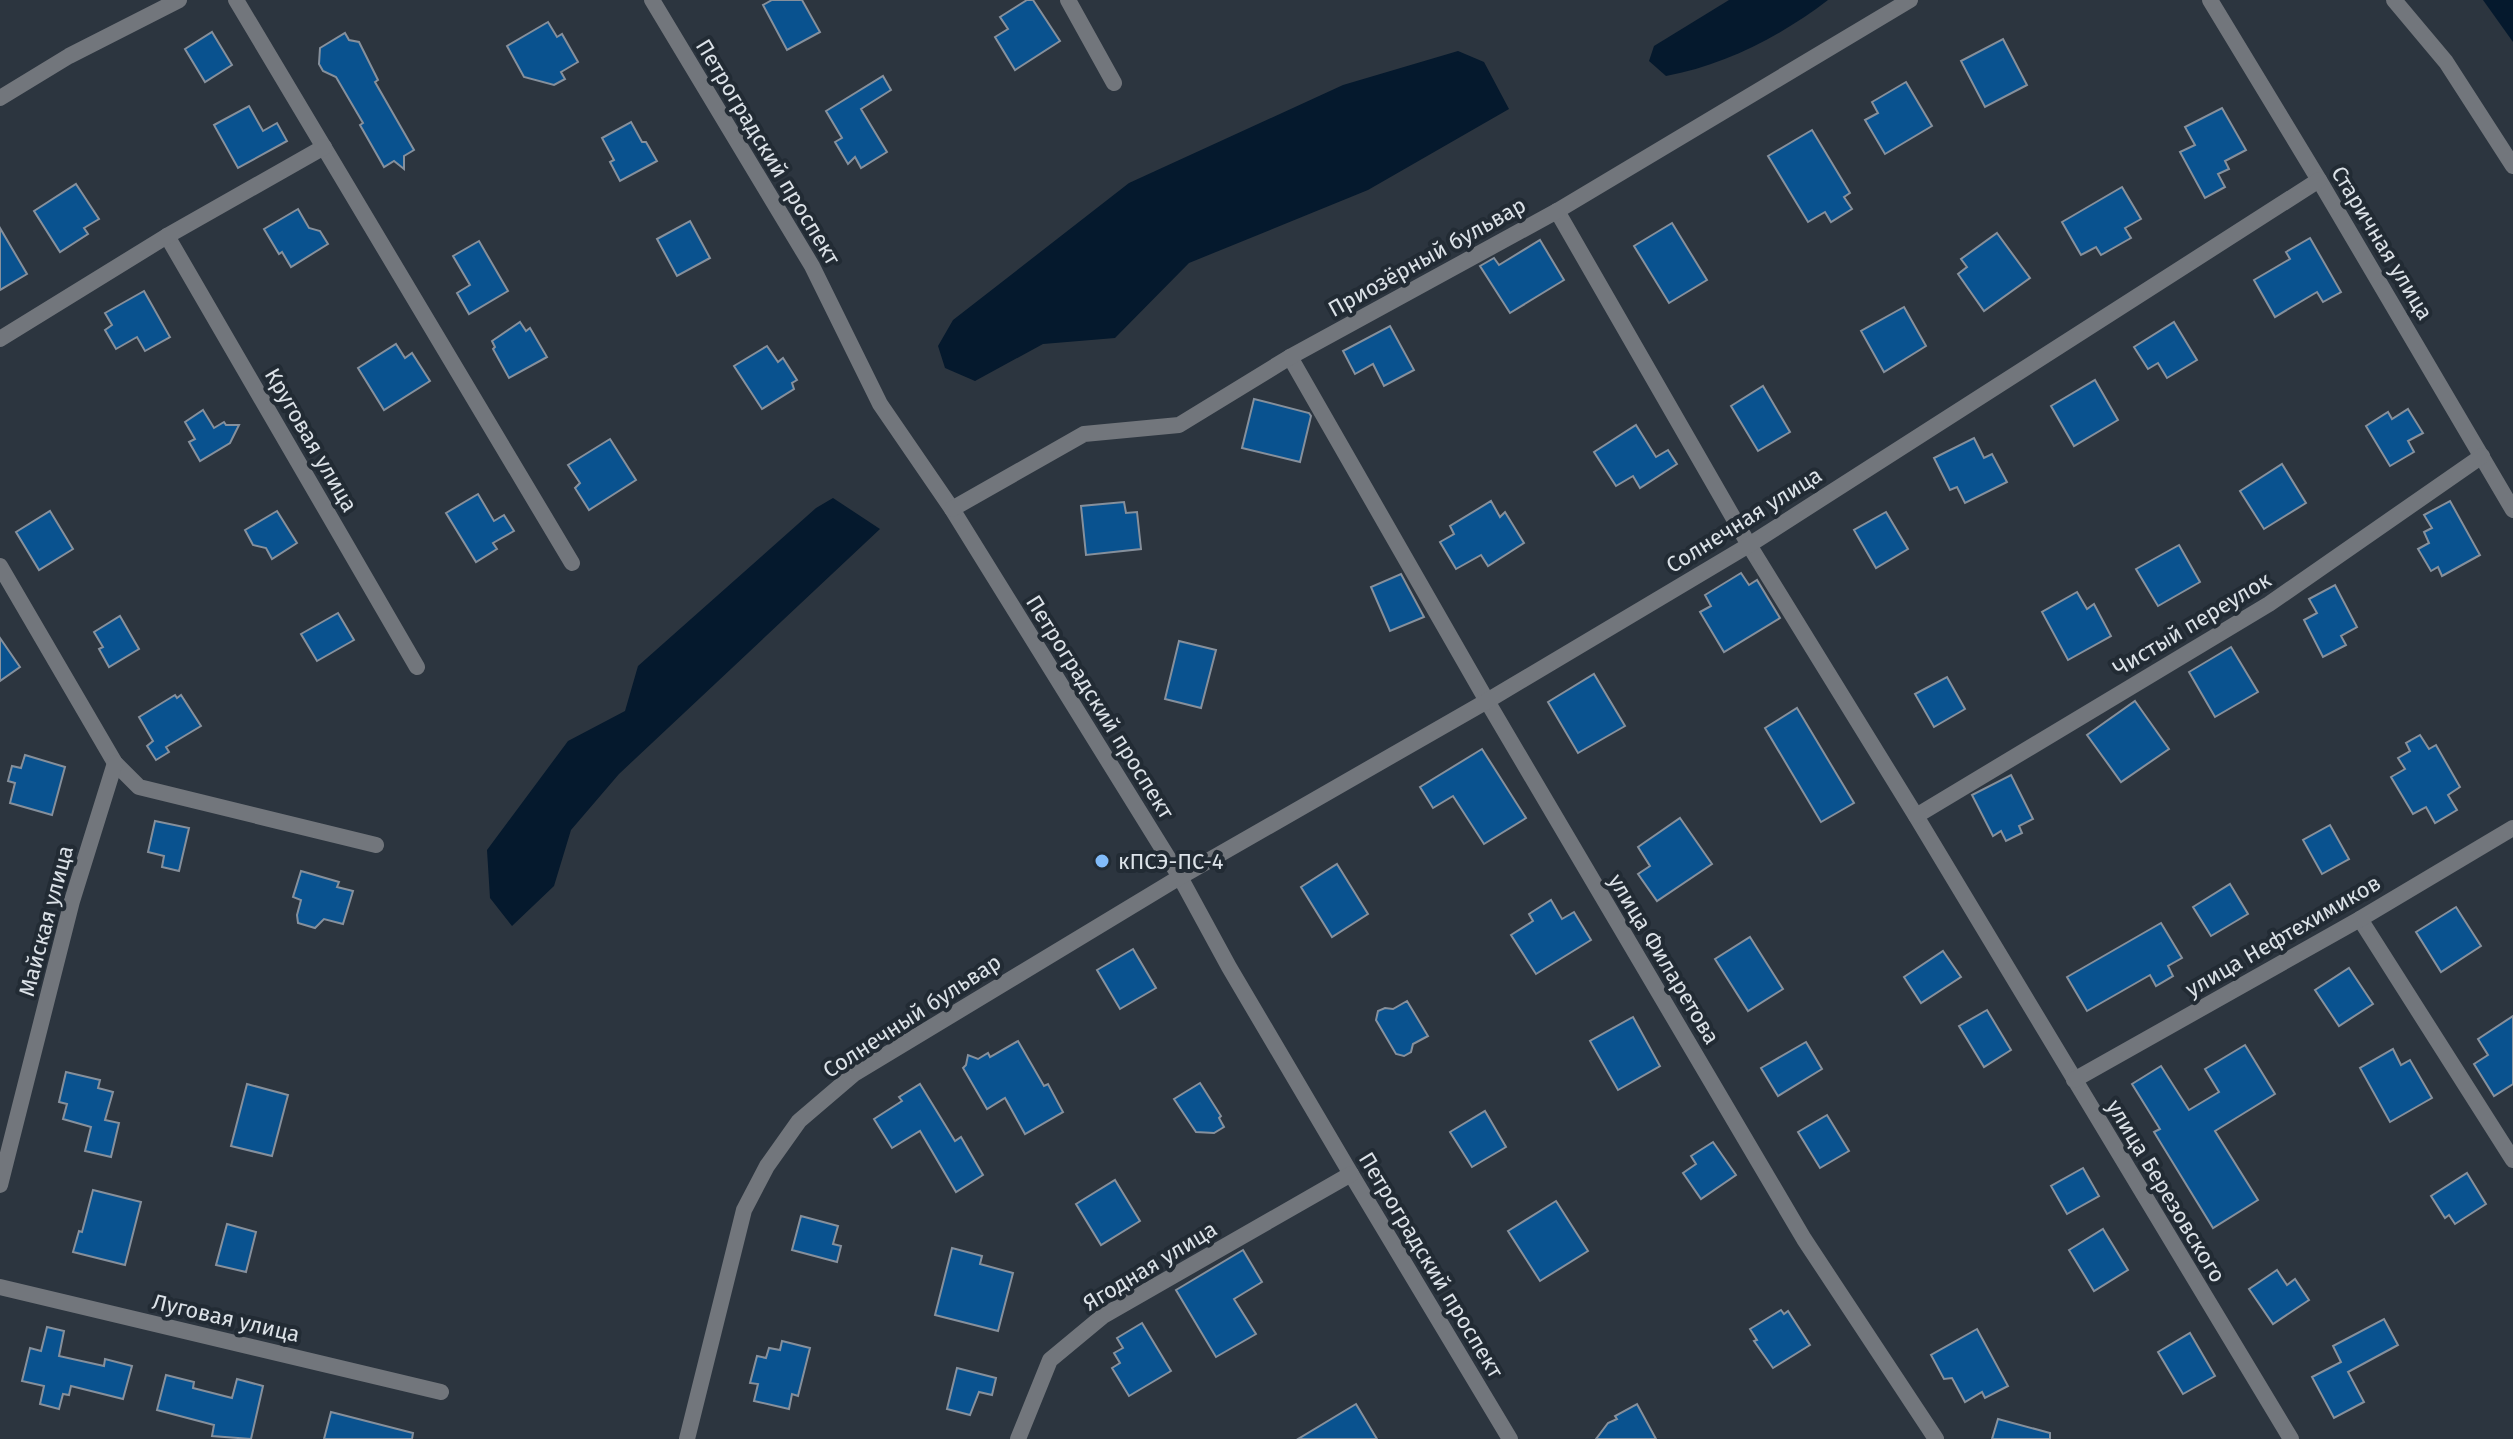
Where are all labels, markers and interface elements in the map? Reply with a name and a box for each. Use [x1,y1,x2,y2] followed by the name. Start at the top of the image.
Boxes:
[690,34,846,270] street label: Петроградский проспект
[2325,161,2439,325] street label: Старичная улица
[1323,191,1531,323] street label: Приозёрный бульвар
[259,363,363,517] street label: Круговая улица
[1661,461,1827,579] street label: Солнечная улица
[2108,566,2276,682] street label: Чистый переулок
[1020,590,1180,824] street label: Петроградский проспект
[13,843,79,999] street label: Майская улица
[1118,848,1224,875] place label: кПСЭ-ПС-4
[1093,852,1111,870] marker: кПСЭ-ПС-4
[1602,869,1726,1049] street label: улица Филаретова
[2181,869,2385,1003] street label: улица Нефтехимиков
[818,948,1006,1084] street label: Солнечный бульвар
[2101,1095,2231,1287] street label: улица Березовского
[1353,1147,1509,1383] street label: Петроградский проспект
[1078,1215,1222,1317] street label: Ягодная улица
[150,1288,302,1348] street label: Луговая улица

